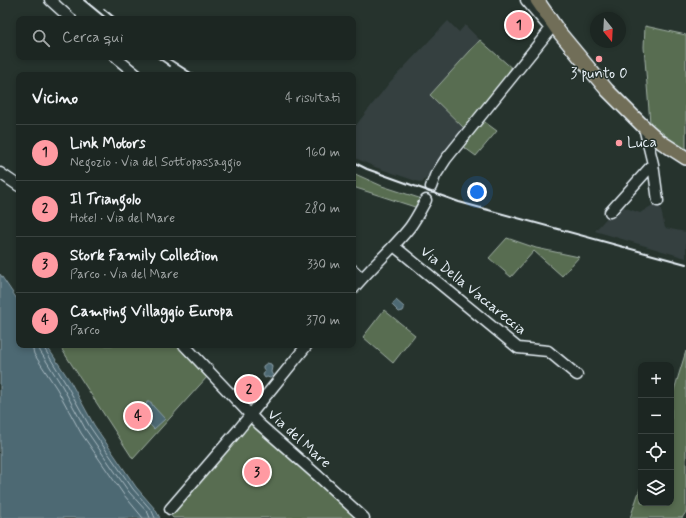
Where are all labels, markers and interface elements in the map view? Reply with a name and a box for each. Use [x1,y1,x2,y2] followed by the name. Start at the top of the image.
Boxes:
[506,10,532,40] pin: 1
[590,12,626,48] north arrow
[16,16,356,60] search box
[30,27,52,49] icon: search
[62,28,123,48] text: Cerca qui
[594,54,604,64] marker: 3 punto 0
[570,64,628,84] place label: 3 punto 0
[32,87,78,109] text: Vicino
[285,90,340,107] text: 4 risultati
[627,133,657,153] place label: Luca
[70,134,146,154] text: Link Motors
[614,138,624,148] marker: Luca
[42,144,48,161] text: 1
[305,144,340,161] text: 160 m
[70,154,241,171] text: Negozio · Via del Sottopassaggio
[467,182,487,202] your location
[70,190,141,210] text: Il Triangolo
[42,200,48,217] text: 2
[305,200,340,217] text: 280 m
[70,210,175,227] text: Hotel · Via del Mare
[416,242,530,340] street label: Via Della Vaccareccia
[70,246,218,266] text: Stork Family Collection
[42,256,48,273] text: 3
[307,256,340,273] text: 330 m
[70,266,179,283] text: Parco · Via del Mare
[70,302,233,322] text: Camping Villaggio Europa
[41,312,49,329] text: 4
[306,312,340,329] text: 370 m
[70,322,100,339] text: Parco
[638,362,674,506] map controls
[638,362,674,398] button: +
[236,374,262,404] pin: 2
[638,398,674,434] button: −
[125,401,151,431] pin: 4
[263,405,335,473] street label: Via del Mare
[638,434,674,470] button: locate
[244,457,270,487] pin: 3
[638,470,674,506] button: layers

